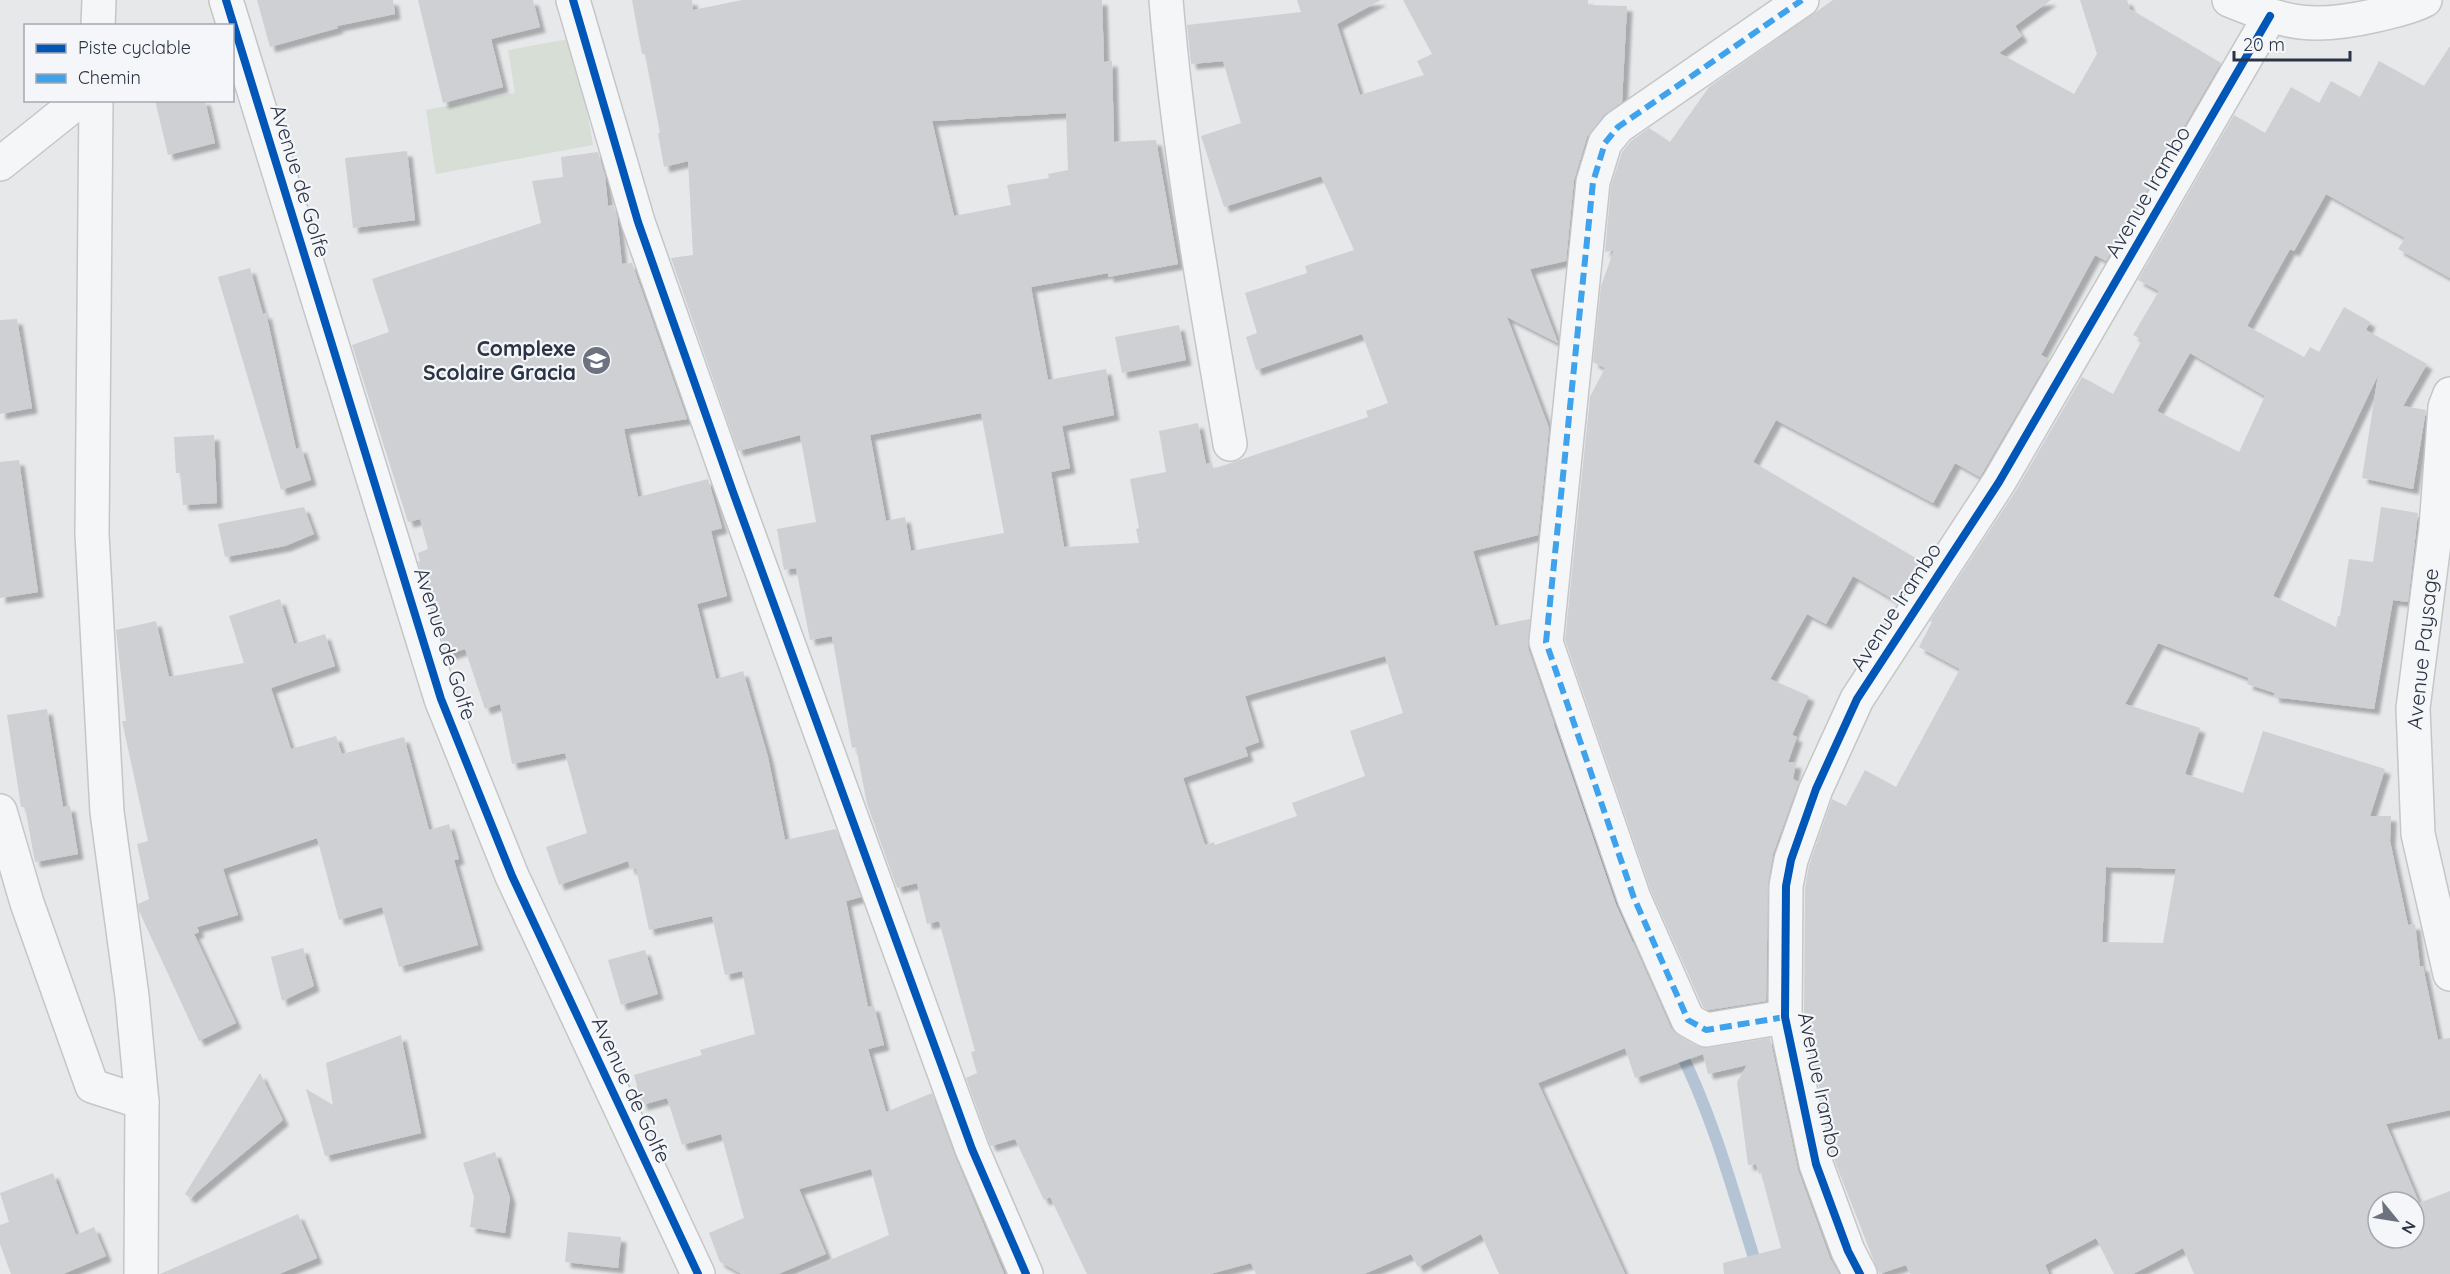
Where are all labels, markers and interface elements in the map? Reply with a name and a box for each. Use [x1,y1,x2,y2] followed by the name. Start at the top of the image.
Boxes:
[24,24,234,102] legend
[2234,24,2350,62] scale bar
[2243,33,2285,56] text: 20 m
[78,36,191,59] text: Piste cyclable
[78,66,141,89] text: Chemin
[265,101,337,260] street label: Avenue de Golfe
[2099,121,2195,262] street label: Avenue Irambo
[423,335,576,385] place label: Complexe Scolaire Gracia
[581,345,613,377] school or university icon: Complexe Scolaire Gracia
[1844,537,1946,676] street label: Avenue Irambo
[409,564,483,723] street label: Avenue de Golfe
[2401,567,2443,731] street label: Avenue Paysage
[1793,1010,1849,1160] street label: Avenue Irambo
[587,1012,677,1167] street label: Avenue de Golfe
[2366,1190,2426,1250] north arrow
[2397,1217,2421,1238] text: N

